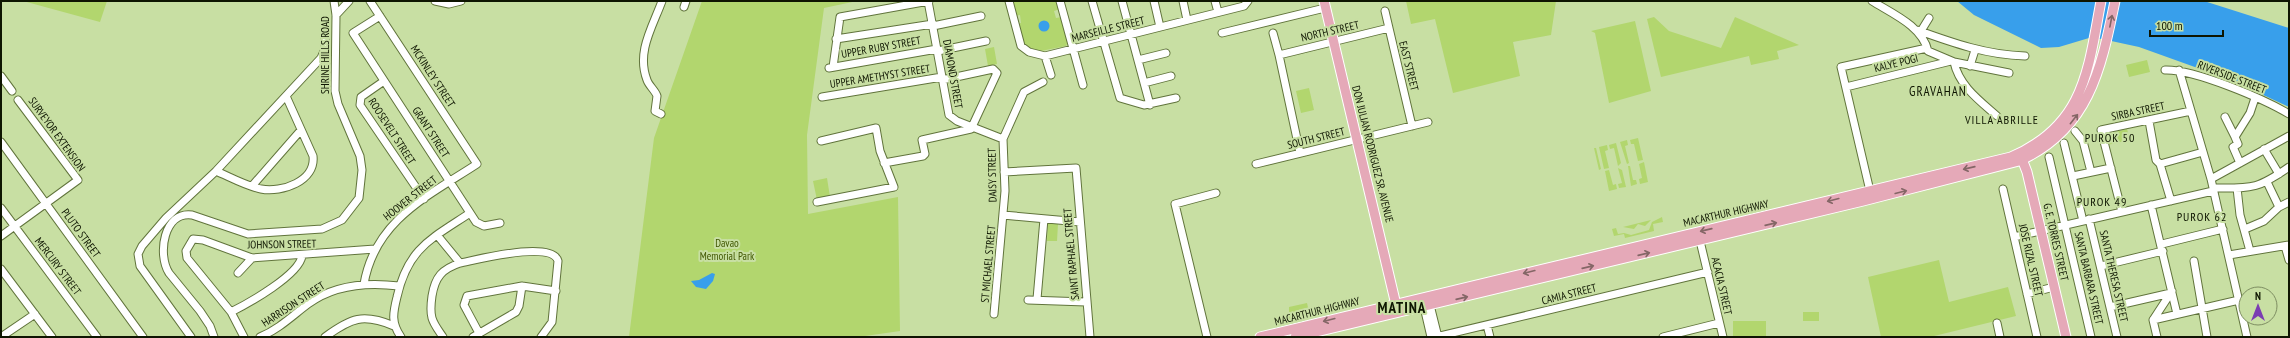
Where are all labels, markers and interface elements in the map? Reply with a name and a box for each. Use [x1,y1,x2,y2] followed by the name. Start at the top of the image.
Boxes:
[2150,12,2223,38] scale bar
[1070,13,1146,45] street label: MARSEILLE STREET
[2107,15,2115,28] one-way arrow
[318,16,332,94] street label: SHRINE HILLS ROAD
[1300,18,1360,44] street label: NORTH STREET
[2156,18,2183,33] text: 100 m
[840,33,922,61] street label: UPPER RUBY STREET
[940,38,966,110] street label: DIAMOND STREET
[1396,40,1422,92] street label: EAST STREET
[408,42,458,110] street label: MCKINLEY STREET
[1873,51,1919,75] street label: KALYE POGI
[2196,58,2268,97] street label: RIVERSIDE STREET
[829,61,931,91] street label: UPPER AMETHYST STREET
[1909,83,1967,100] district label: GRAVAHAN
[1349,84,1397,224] street label: DON JULIAN RODRIGUEZ SR. AVENUE
[25,94,89,174] street label: SURVEYOR EXTENSION
[365,95,419,167] street label: ROOSEVELT STREET
[2110,99,2166,123] street label: SIRBA STREET
[409,104,453,160] street label: GRANT STREET
[1964,112,2039,127] district label: VILLA ABRILLE
[2069,113,2078,124] one-way arrow
[1286,124,1346,152] street label: SOUTH STREET
[2085,130,2135,145] district label: PUROK 50
[985,148,999,202] street label: DAISY STREET
[1963,164,1976,172] one-way arrow
[380,173,440,223] street label: HOOVER STREET
[1894,188,1907,195] one-way arrow
[2077,194,2127,209] district label: PUROK 49
[1682,196,1770,230] street label: MACARTHUR HIGHWAY
[1826,197,1839,204] one-way arrow
[2040,202,2072,282] street label: G. E. TORRES STREET
[58,206,104,260] street label: PLUTO STREET
[1060,207,1082,300] street label: SAINT RAPHAEL STREET
[2177,209,2227,224] district label: PUROK 62
[1764,219,1777,227] one-way arrow
[2016,221,2046,298] street label: JOSE RIZAL STREET
[978,225,998,303] street label: ST MICHAEL STREET
[1700,227,1713,234] one-way arrow
[2097,229,2131,323] street label: SANTA THERESA STREET
[2072,230,2107,326] street label: SANTA BARBARA STREET
[32,234,84,298] street label: MERCURY STREET
[247,236,317,252] street label: JOHNSON STREET
[700,236,755,263] park label: Davao Memorial Park
[1638,250,1651,257] one-way arrow
[1709,256,1735,316] street label: ACACIA STREET
[1581,263,1594,271] one-way arrow
[1523,269,1536,276] one-way arrow
[259,278,327,330] street label: HARRISON STREET
[1540,280,1598,308] street label: CAMIA STREET
[2238,286,2278,326] north arrow
[2255,289,2261,303] text: N
[1455,293,1468,301] one-way arrow
[1273,294,1361,328] street label: MACARTHUR HIGHWAY
[1378,298,1426,317] district label: MATINA
[1323,317,1336,324] one-way arrow

